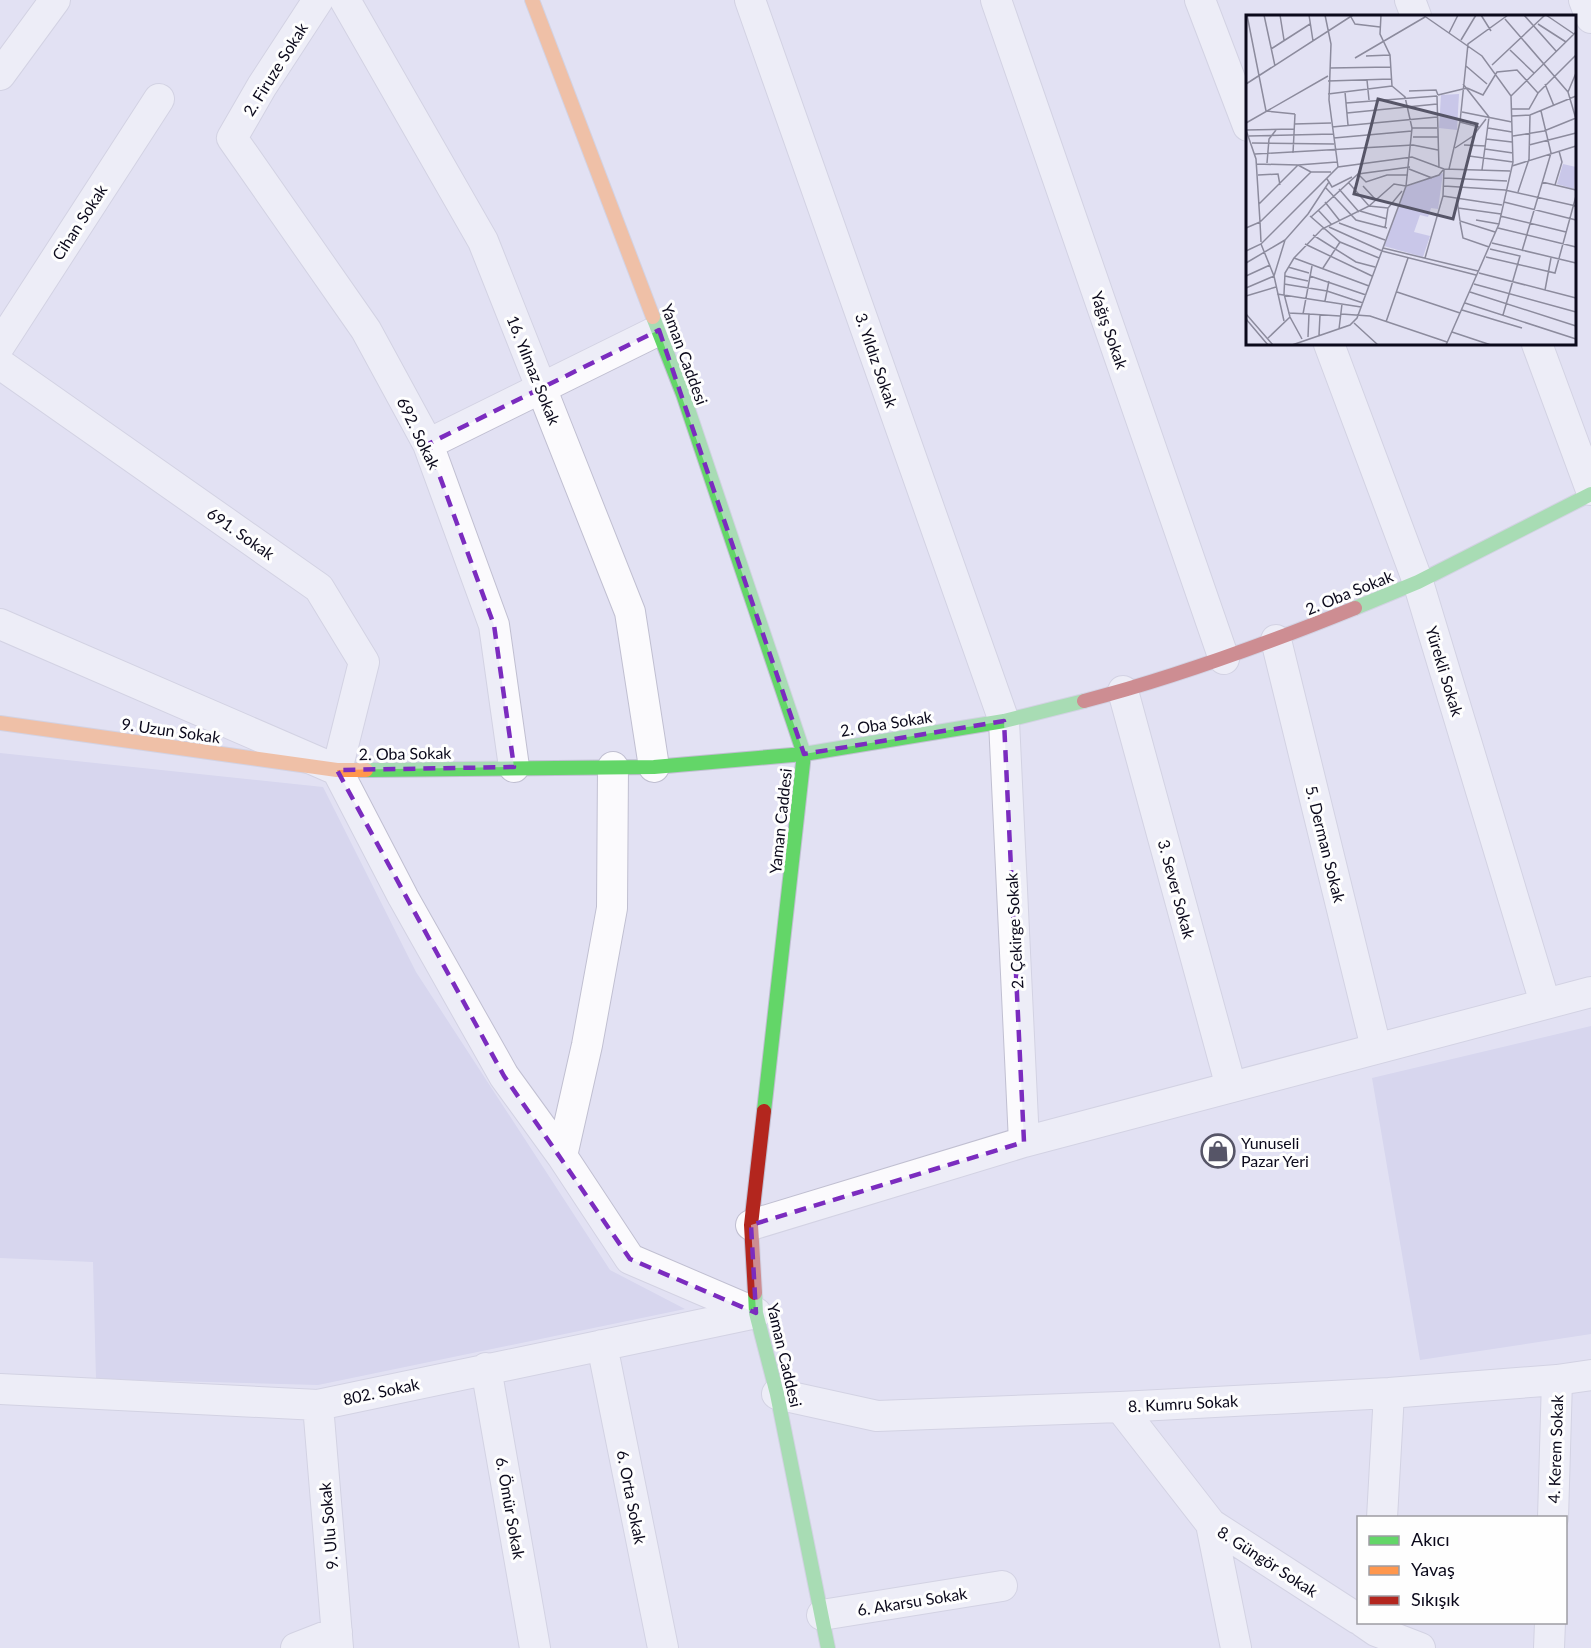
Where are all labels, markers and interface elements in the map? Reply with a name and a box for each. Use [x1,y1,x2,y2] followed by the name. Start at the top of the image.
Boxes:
[1246,15,1576,345] inset map
[239,18,312,119] street label: 2. Firuze Sokak
[48,180,111,263] street label: Cihan Sokak
[1088,288,1132,372] street label: Yağış Sokak
[658,301,712,407] street label: Yaman Caddesi
[852,310,902,411] street label: 3. Yıldız Sokak
[503,312,565,428] street label: 16. Yılmaz Sokak
[393,394,445,473] street label: 692. Sokak
[204,503,279,564] street label: 691. Sokak
[1302,565,1396,618] street label: 2. Oba Sokak
[1422,624,1468,719] street label: Yürekli Sokak
[839,706,934,740] street label: 2. Oba Sokak
[120,714,223,746] street label: 9. Uzun Sokak
[358,743,452,763] street label: 2. Oba Sokak
[765,767,795,875] street label: Yaman Caddesi
[1302,784,1350,905] street label: 5. Derman Sokak
[1155,837,1200,942] street label: 3. Sever Sokak
[1001,872,1027,990] street label: 2. Çekirge Sokak
[1200,1133,1236,1169] shop icon: Yunuseli Pazar Yeri
[1241,1133,1309,1170] place label: Yunuseli Pazar Yeri
[764,1301,806,1409] street label: Yaman Caddesi
[341,1373,422,1408] street label: 802. Sokak
[1127,1391,1239,1415] street label: 8. Kumru Sokak
[1544,1393,1566,1504] street label: 4. Kerem Sokak
[614,1448,651,1546] street label: 6. Orta Sokak
[493,1455,529,1561] street label: 6. Ömür Sokak
[315,1481,341,1570] street label: 9. Ulu Sokak
[1357,1516,1567,1624] legend
[1214,1522,1322,1601] street label: 8. Güngör Sokak
[1411,1528,1450,1550] text: Akıcı
[1411,1558,1455,1580] text: Yavaş
[856,1583,969,1619] street label: 6. Akarsu Sokak
[1411,1588,1461,1610] text: Sıkışık

